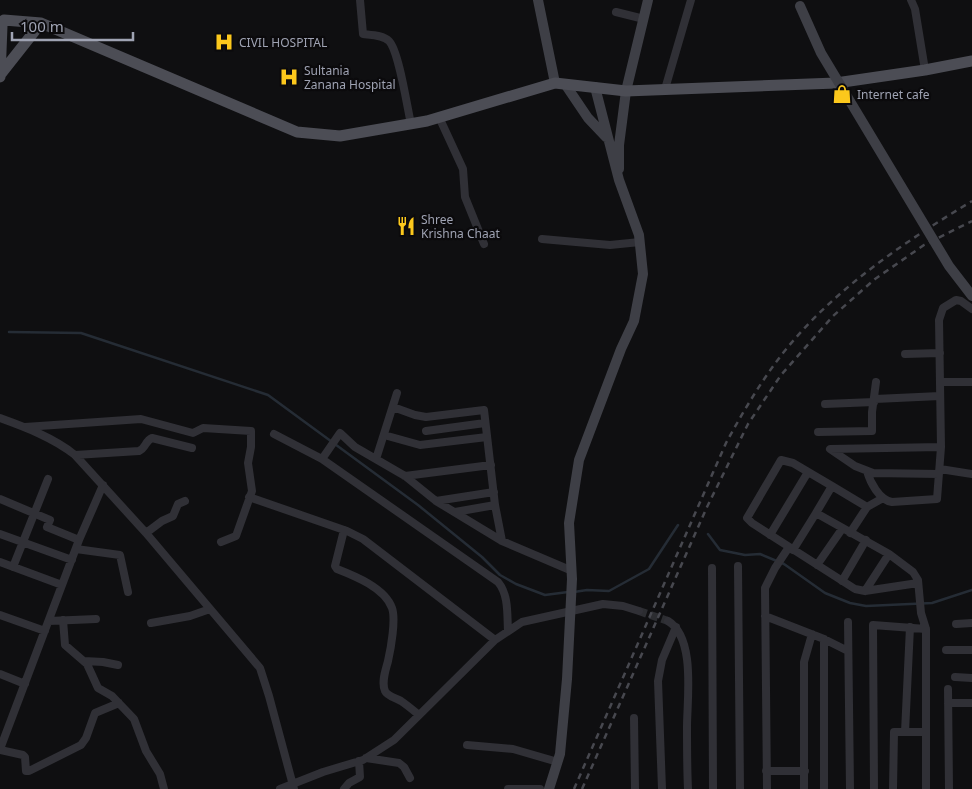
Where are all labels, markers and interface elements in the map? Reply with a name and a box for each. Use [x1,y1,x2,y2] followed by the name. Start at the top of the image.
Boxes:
[12,10,134,42] scale bar
[20,16,64,36] text: 100 m
[213,31,235,53] hospital icon: CIVIL HOSPITAL
[239,34,327,51] place label: CIVIL HOSPITAL
[304,62,396,93] place label: Sultania Zanana Hospital
[278,66,300,88] hospital icon: Sultania Zanana Hospital
[831,83,853,105] shop icon: Internet cafe
[857,86,930,103] place label: Internet cafe
[421,211,500,242] place label: Shree Krishna Chaat
[395,215,417,237] restaurant icon: Shree Krishna Chaat

